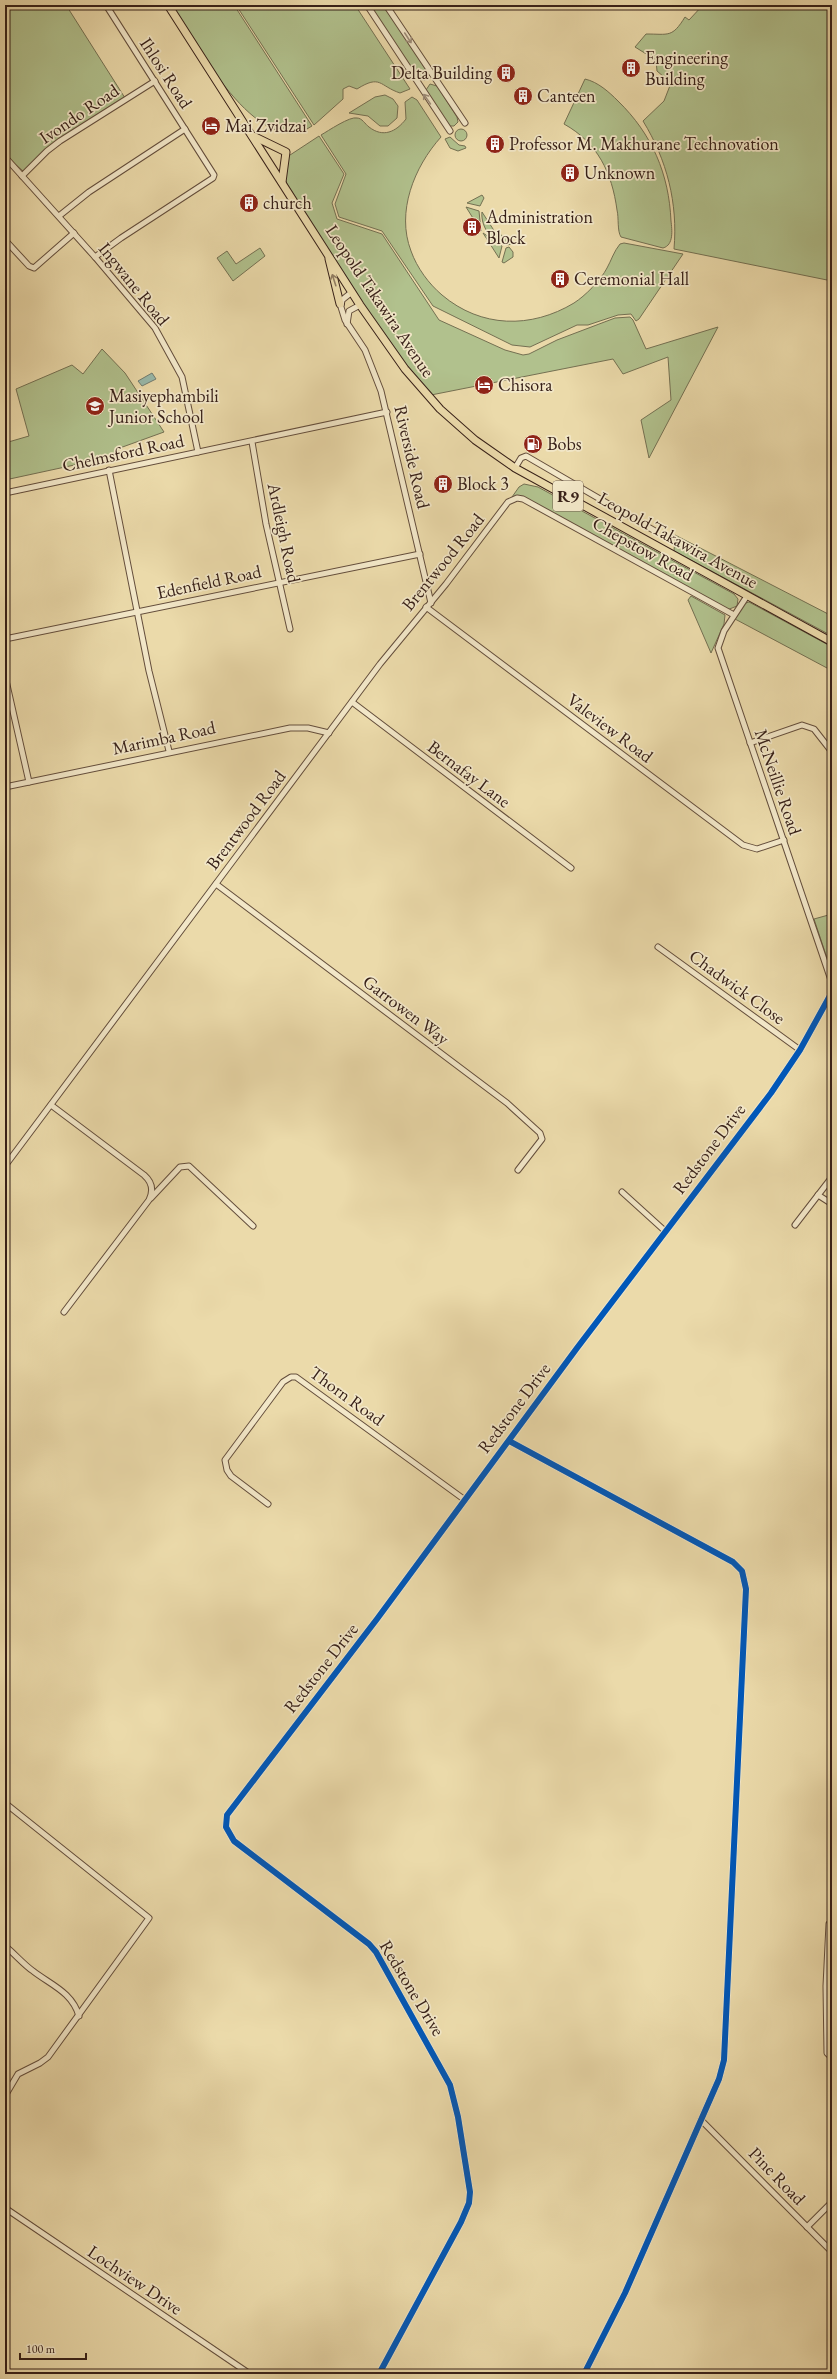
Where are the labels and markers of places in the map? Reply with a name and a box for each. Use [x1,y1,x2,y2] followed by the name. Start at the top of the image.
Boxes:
[645,46,728,90] place label: Engineering Building
[620,57,642,79] building icon: Engineering Building
[391,61,492,84] place label: Delta Building
[495,62,517,84] building icon: Delta Building
[537,84,596,107] place label: Canteen
[512,85,534,107] building icon: Canteen
[225,114,307,137] place label: Mai Zvidzai
[200,115,222,137] hotel icon: Mai Zvidzai
[509,132,779,155] place label: Professor M. Makhurane Technovation
[484,133,506,155] building icon: Professor M. Makhurane Technovation
[584,161,656,184] place label: Unknown
[559,162,581,184] building icon: Unknown
[263,191,312,214] place label: church
[238,192,260,214] building icon: church
[485,205,594,249] place label: Administration Block
[461,216,483,238] building icon: Administration Block
[574,267,689,290] place label: Ceremonial Hall
[549,268,571,290] building icon: Ceremonial Hall
[498,373,553,396] place label: Chisora
[473,374,495,396] hotel icon: Chisora
[107,384,219,428] place label: Masiyephambili Junior School
[84,395,106,417] school or university icon: Masiyephambili Junior School
[547,432,582,455] place label: Bobs
[522,433,544,455] fuel station icon: Bobs
[457,472,509,495] place label: Block 3
[432,473,454,495] building icon: Block 3

